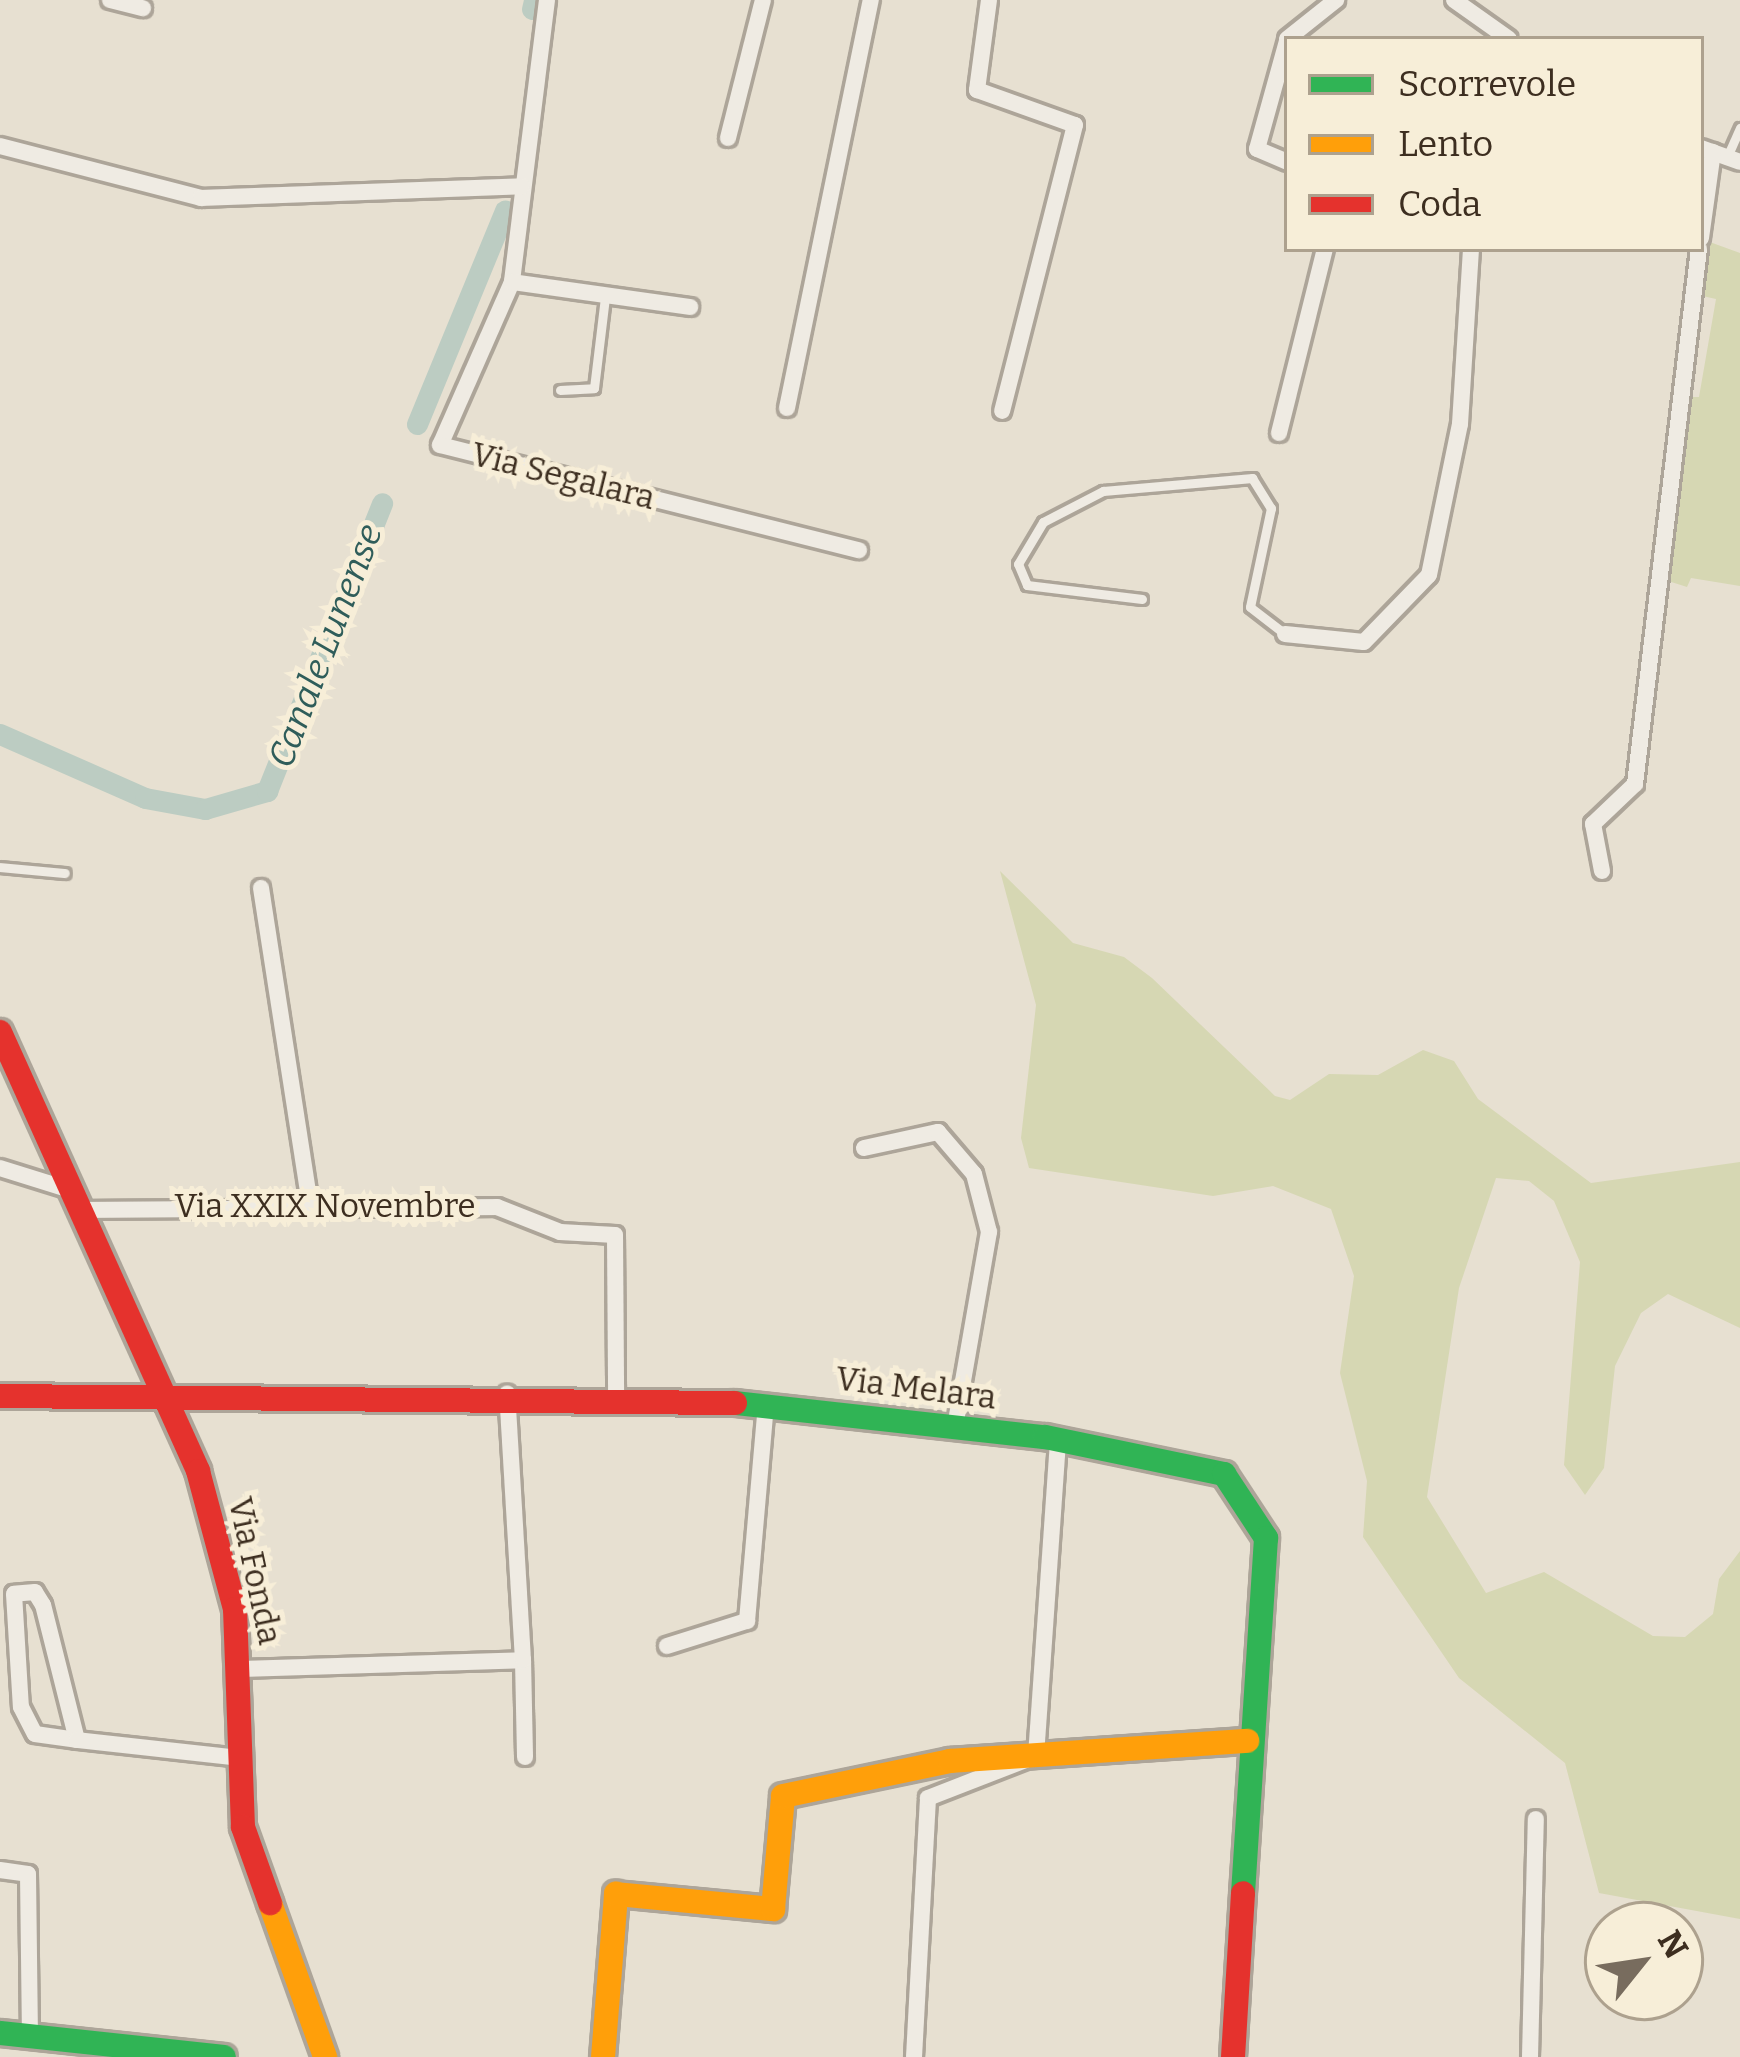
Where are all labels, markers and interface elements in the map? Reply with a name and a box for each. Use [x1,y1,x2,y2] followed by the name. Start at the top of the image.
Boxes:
[1284,36,1704,252] legend
[1398,62,1576,106] text: Scorrevole
[1398,122,1493,166] text: Lento
[1398,182,1482,226] text: Coda
[467,435,659,519] street label: Via Segalara
[260,518,392,774] water label: Canale Lunense
[174,1187,476,1227] street label: Via XXIX Novembre
[834,1360,998,1418] street label: Via Melara
[219,1494,289,1648] street label: Via Fonda
[1584,1901,1704,2021] north arrow
[1649,1923,1696,1966] text: N

